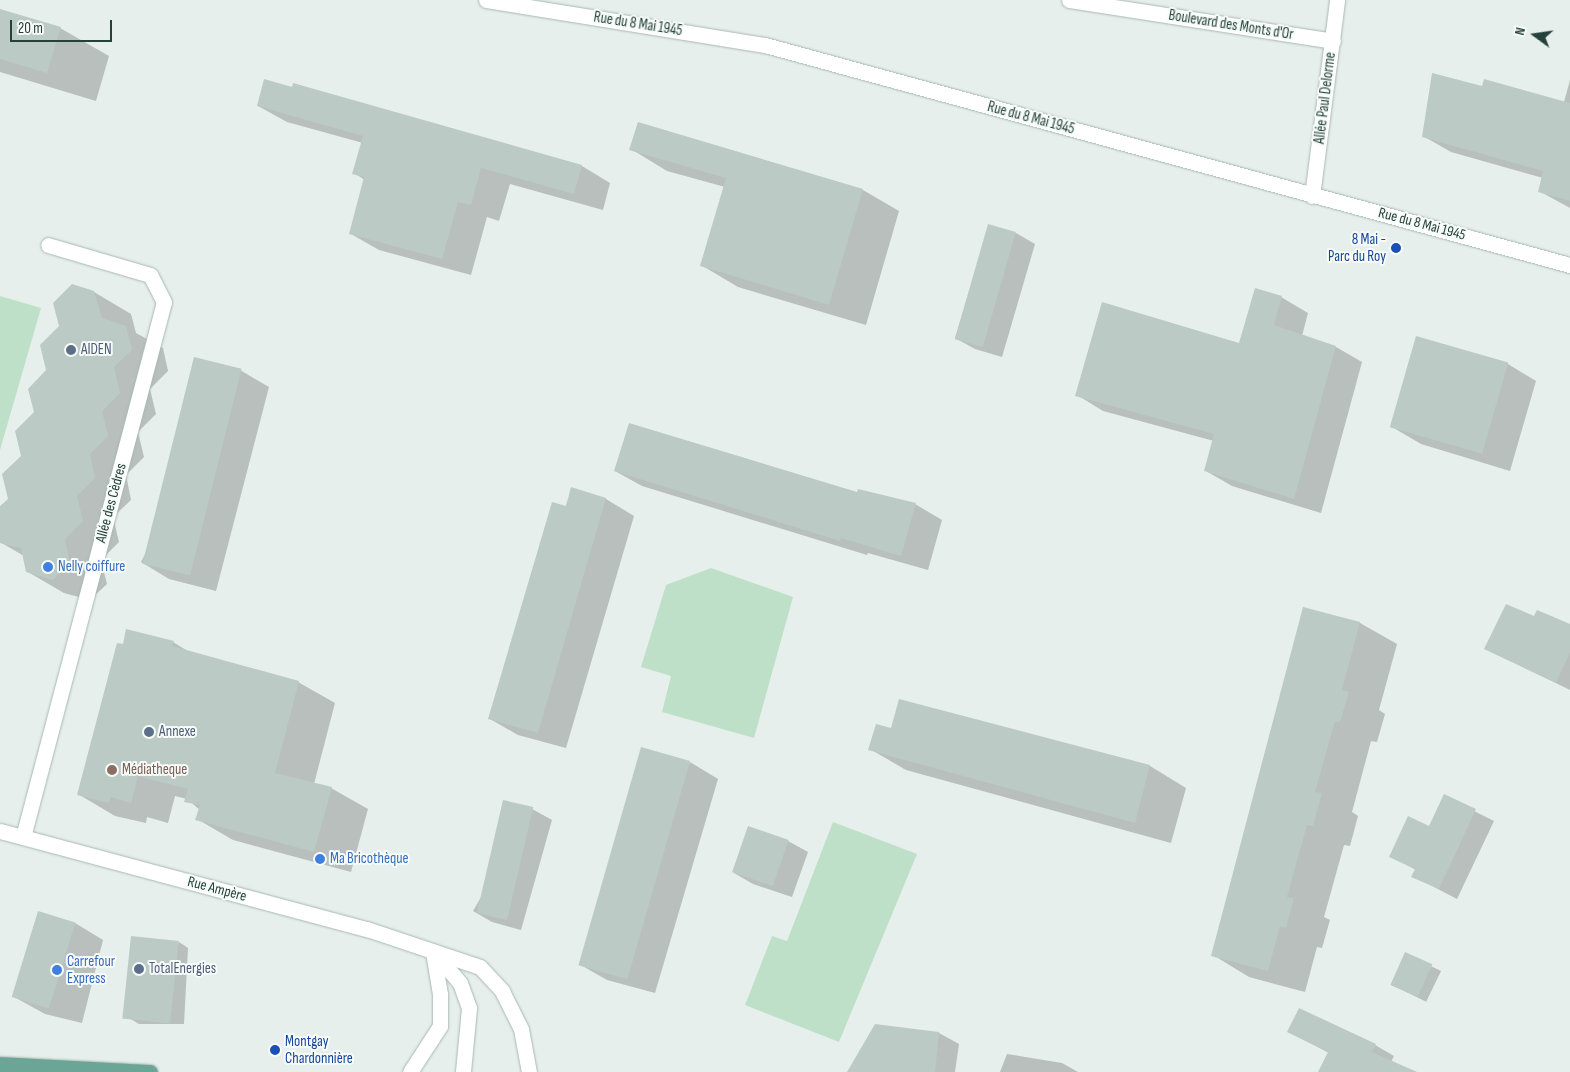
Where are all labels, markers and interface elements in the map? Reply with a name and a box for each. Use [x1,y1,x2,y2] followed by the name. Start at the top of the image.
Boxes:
[1167,6,1295,44] street label: Boulevard des Monts d'Or
[592,8,684,40] street label: Rue du 8 Mai 1945
[12,10,115,42] scale bar
[1510,10,1560,60] north arrow
[18,19,43,38] text: 20 m
[1511,26,1529,37] text: N
[1310,51,1340,145] street label: Allée Paul Delorme
[985,98,1077,138] street label: Rue du 8 Mai 1945
[1376,204,1468,244] street label: Rue du 8 Mai 1945
[1328,230,1386,265] place label: 8 Mai - Parc du Roy
[1390,242,1402,254] marker: 8 Mai - Parc du Roy
[81,341,112,359] place label: AIDEN
[65,344,77,356] marker: AIDEN
[92,461,130,545] street label: Allée des Cèdres
[58,558,125,576] place label: Nelly coiffure
[42,561,54,573] marker: Nelly coiffure
[159,723,196,741] place label: Annexe
[143,726,155,738] marker: Annexe
[122,761,187,779] place label: Médiatheque
[106,764,118,776] marker: Médiatheque
[330,850,409,868] place label: Ma Bricothèque
[314,853,326,865] marker: Ma Bricothèque
[186,873,248,905] street label: Rue Ampère
[67,952,115,987] place label: Carrefour Express
[149,960,216,978] place label: TotalEnergies
[133,963,145,975] marker: TotalEnergies
[51,964,63,976] marker: Carrefour Express
[285,1032,353,1067] place label: Montgay Chardonnière
[269,1044,281,1056] marker: Montgay Chardonnière

